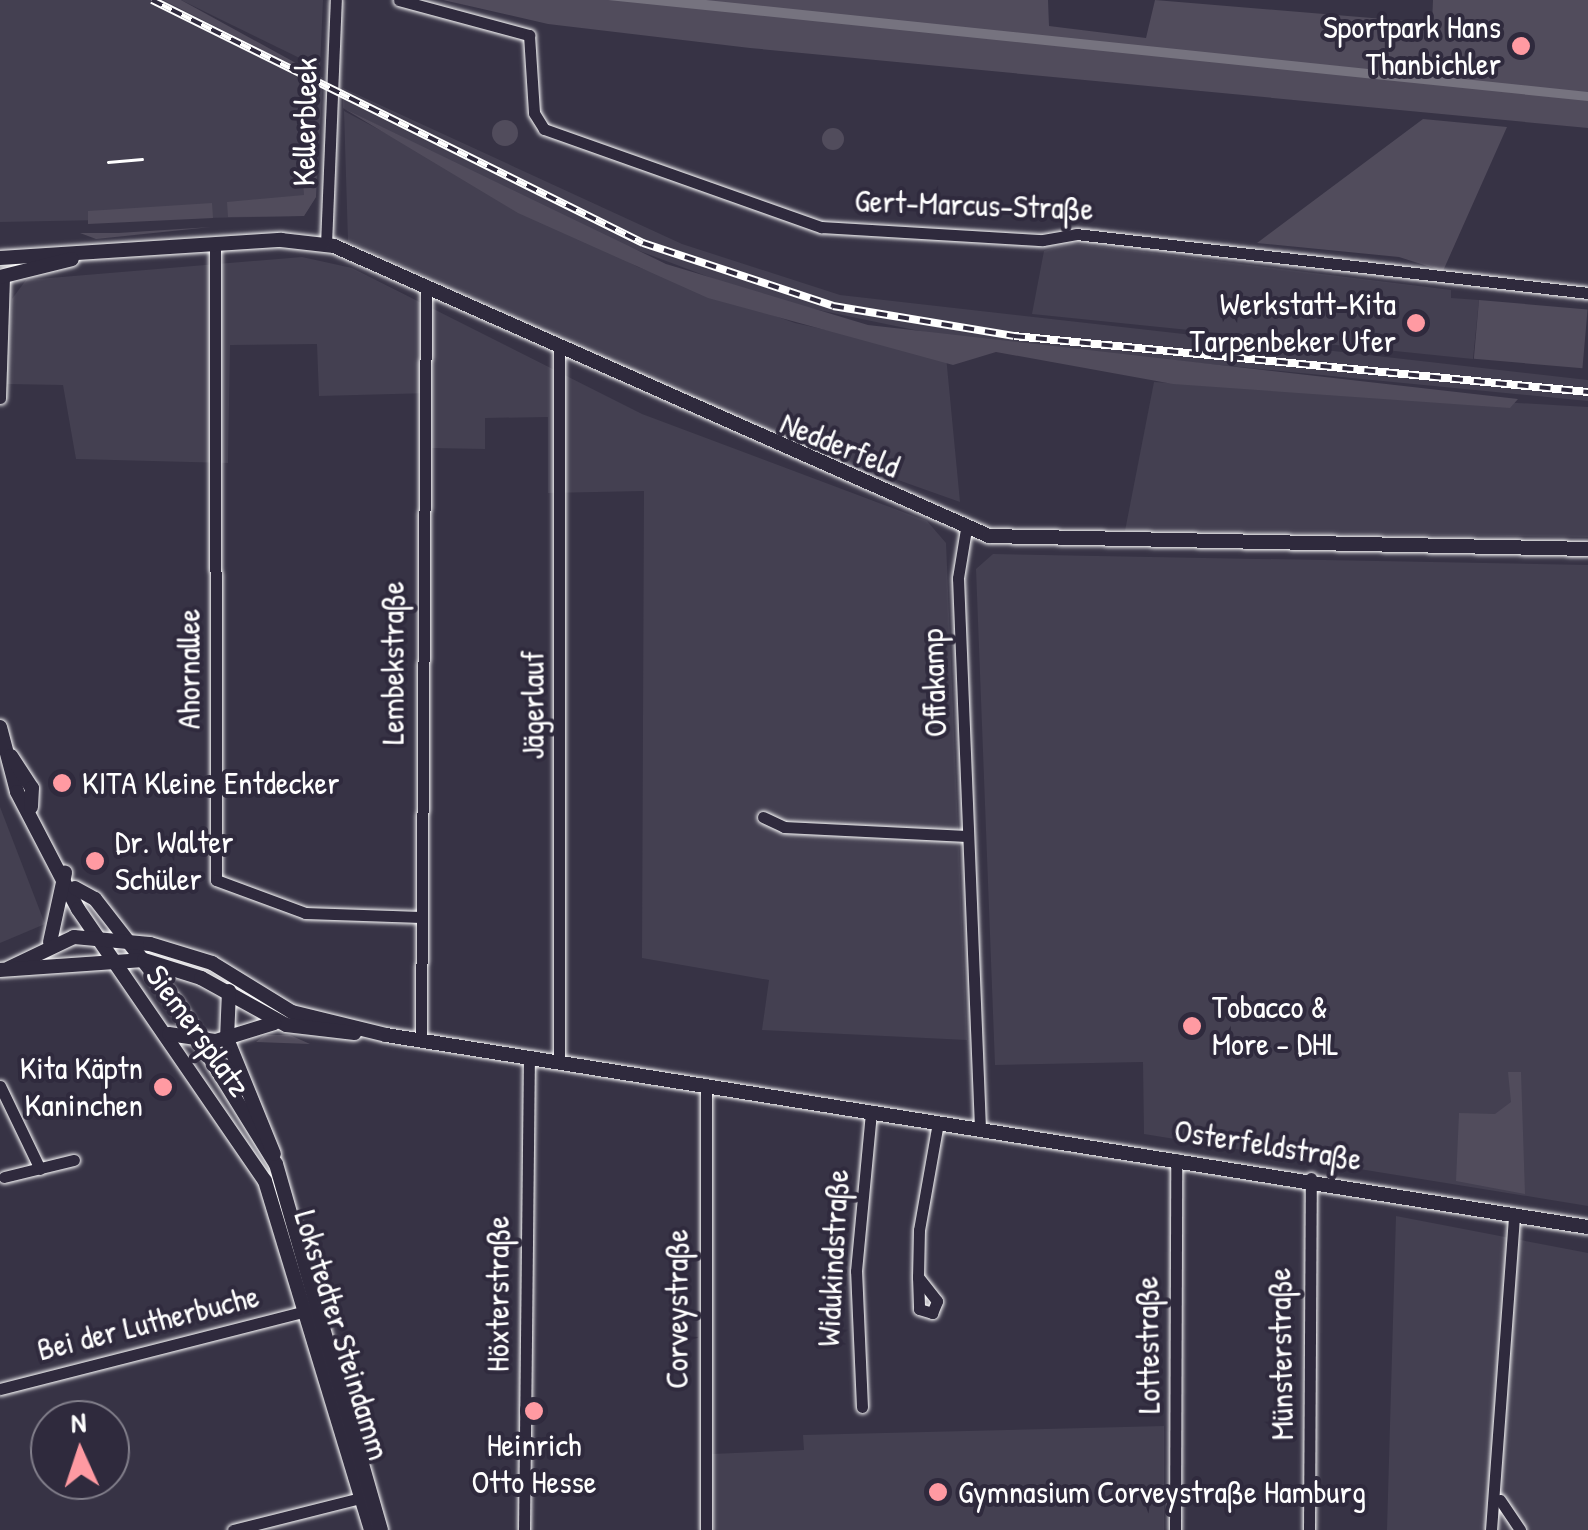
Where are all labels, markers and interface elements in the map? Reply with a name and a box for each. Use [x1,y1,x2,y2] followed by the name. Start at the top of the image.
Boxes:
[1323,9,1501,84] place label: Sportpark Hans Thanbichler
[1510,35,1532,57] marker: Sportpark Hans Thanbichler
[285,57,325,187] street label: Kellerbleek
[854,182,1094,228] street label: Gert-Marcus-Straße
[1190,286,1396,361] place label: Werkstatt-Kita Tarpenbeker Ufer
[1405,312,1427,334] marker: Werkstatt-Kita Tarpenbeker Ufer
[775,404,905,486] street label: Nedderfeld
[374,581,412,745] street label: Lembekstraße
[170,609,208,729] street label: Ahornallee
[913,628,955,738] street label: Offakamp
[514,650,552,760] street label: Jägerlauf
[82,764,340,802] place label: KITA Kleine Entdecker
[51,772,73,794] marker: KITA Kleine Entdecker
[115,824,234,899] place label: Dr. Walter Schüler
[84,850,106,872] marker: Dr. Walter Schüler
[137,958,259,1104] street label: Siemersplatz
[1212,989,1339,1064] place label: Tobacco & More - DHL
[1181,1015,1203,1037] marker: Tobacco & More - DHL
[20,1050,143,1125] place label: Kita Käptn Kaninchen
[152,1076,174,1098] marker: Kita Käptn Kaninchen
[1172,1111,1364,1179] street label: Osterfeldstraße
[809,1168,857,1348] street label: Widukindstraße
[286,1206,398,1464] street label: Lokstedter Steindamm
[479,1216,517,1372] street label: Höxterstraße
[658,1229,696,1389] street label: Corveystraße
[1260,1267,1302,1441] street label: Münsterstraße
[1128,1276,1168,1414] street label: Lottestraße
[33,1277,263,1369] street label: Bei der Lutherbuche
[30,1400,130,1500] north arrow
[523,1400,545,1422] marker: Heinrich Otto Hesse
[70,1403,87,1441] text: N
[471,1427,597,1502] place label: Heinrich Otto Hesse
[958,1473,1366,1511] place label: Gymnasium Corveystraße Hamburg
[927,1481,949,1503] marker: Gymnasium Corveystraße Hamburg

